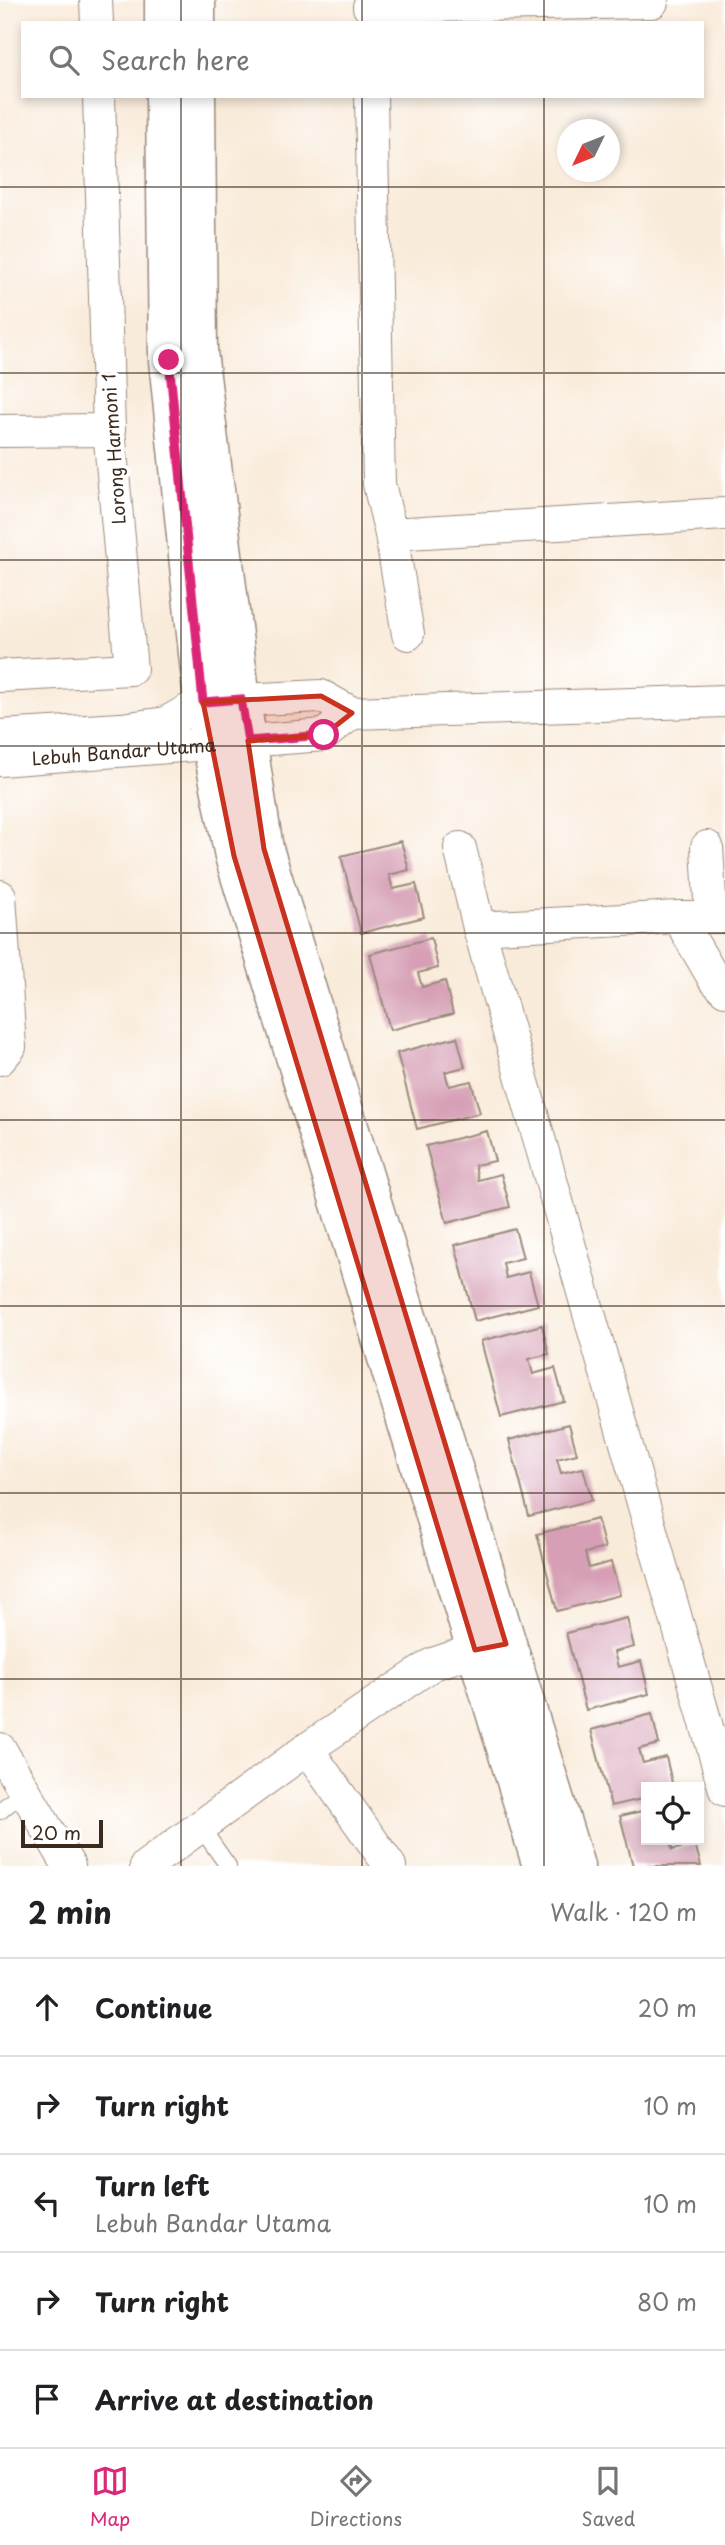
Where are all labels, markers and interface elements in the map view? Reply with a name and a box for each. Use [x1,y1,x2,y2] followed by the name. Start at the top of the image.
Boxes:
[21,21,704,98] search box
[101,40,250,79] text: Search here
[45,41,83,79] icon: search
[557,119,620,182] north arrow
[153,344,184,375] route end
[94,372,132,526] street label: Lorong Harmoni 1
[308,719,339,750] route start
[30,730,217,771] street label: Lebuh Bandar Utama
[641,1782,704,1845] map controls
[641,1782,704,1845] button: locate
[21,1817,103,1849] scale bar
[32,1818,81,1846] text: 20 m
[28,1889,112,1934] text: 2 min
[550,1894,697,1929] text: Walk · 120 m
[28,1988,66,2026] icon: ahead
[95,1988,212,2027] text: Continue
[638,1990,697,2025] text: 20 m
[28,2086,66,2124] icon: right
[95,2086,229,2125] text: Turn right
[643,2088,697,2123] text: 10 m
[95,2166,210,2205] text: Turn left
[28,2184,66,2222] icon: left
[643,2186,697,2221] text: 10 m
[95,2205,331,2240] text: Lebuh Bandar Utama
[28,2282,66,2320] icon: right
[95,2282,229,2321] text: Turn right
[637,2284,697,2319] text: 80 m
[28,2380,66,2418] icon: arrive
[95,2380,374,2419] text: Arrive at destination
[90,2462,130,2532] tab: Map
[310,2462,402,2532] tab: Directions
[581,2462,635,2532] tab: Saved

